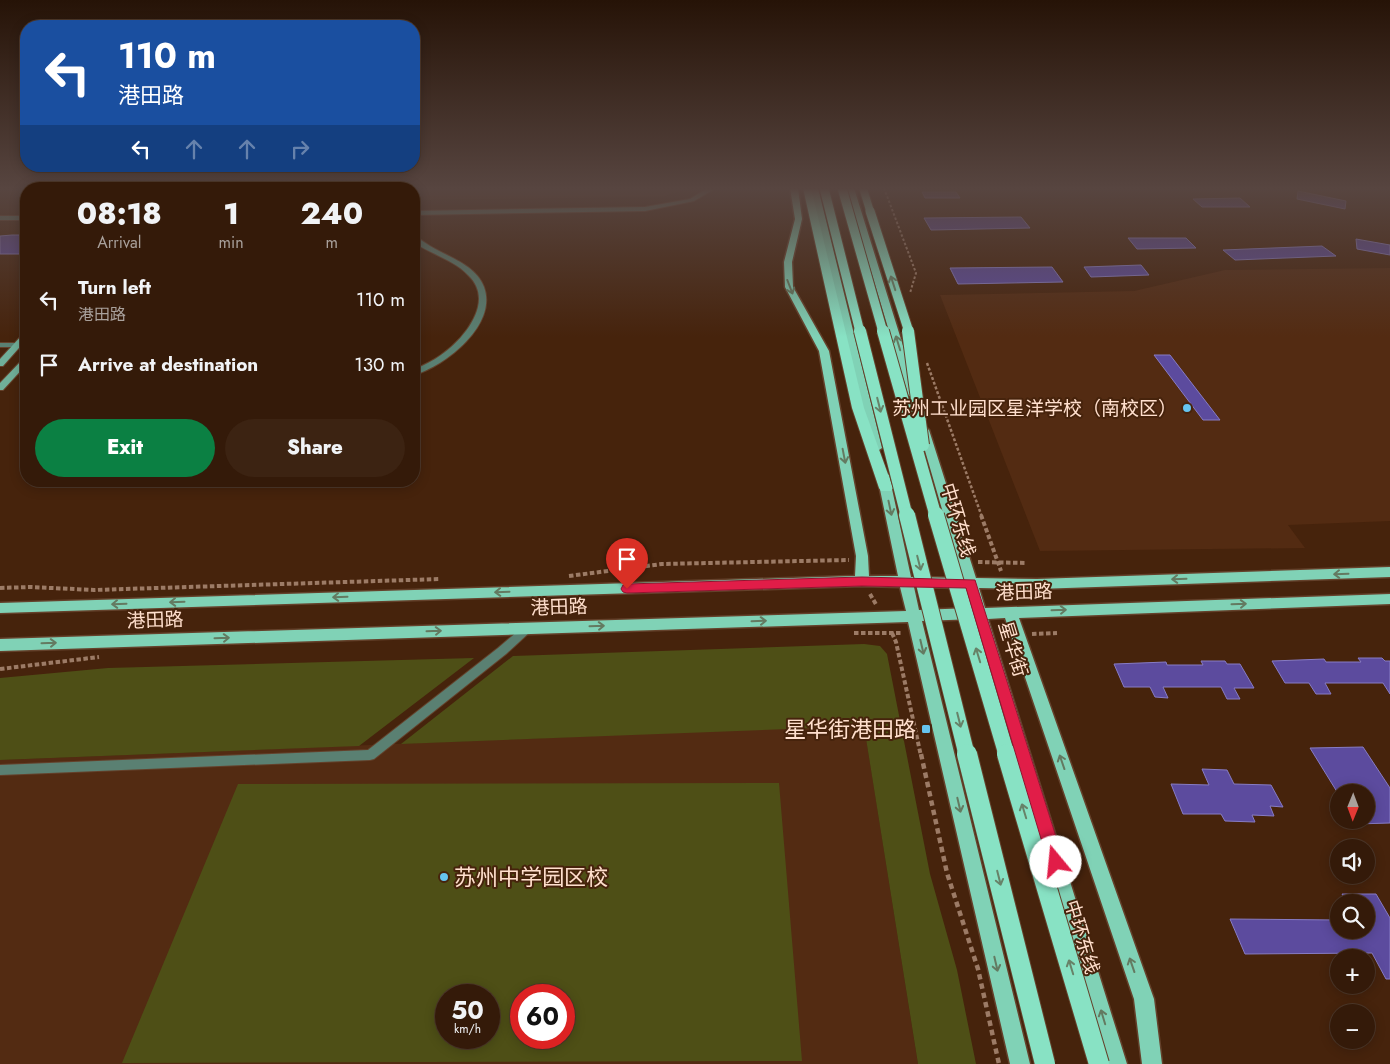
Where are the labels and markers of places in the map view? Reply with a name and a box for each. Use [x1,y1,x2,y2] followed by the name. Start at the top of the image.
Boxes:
[892,395,1177,422] place label: 苏州工业园区星洋学校（南校区）
[1181,402,1193,414] marker: 苏州工业园区星洋学校（南校区）
[606,538,648,589] pin
[784,713,916,745] place label: 星华街港田路
[920,723,932,735] marker: 星华街港田路
[454,861,608,893] place label: 苏州中学园区校
[438,871,450,883] marker: 苏州中学园区校

